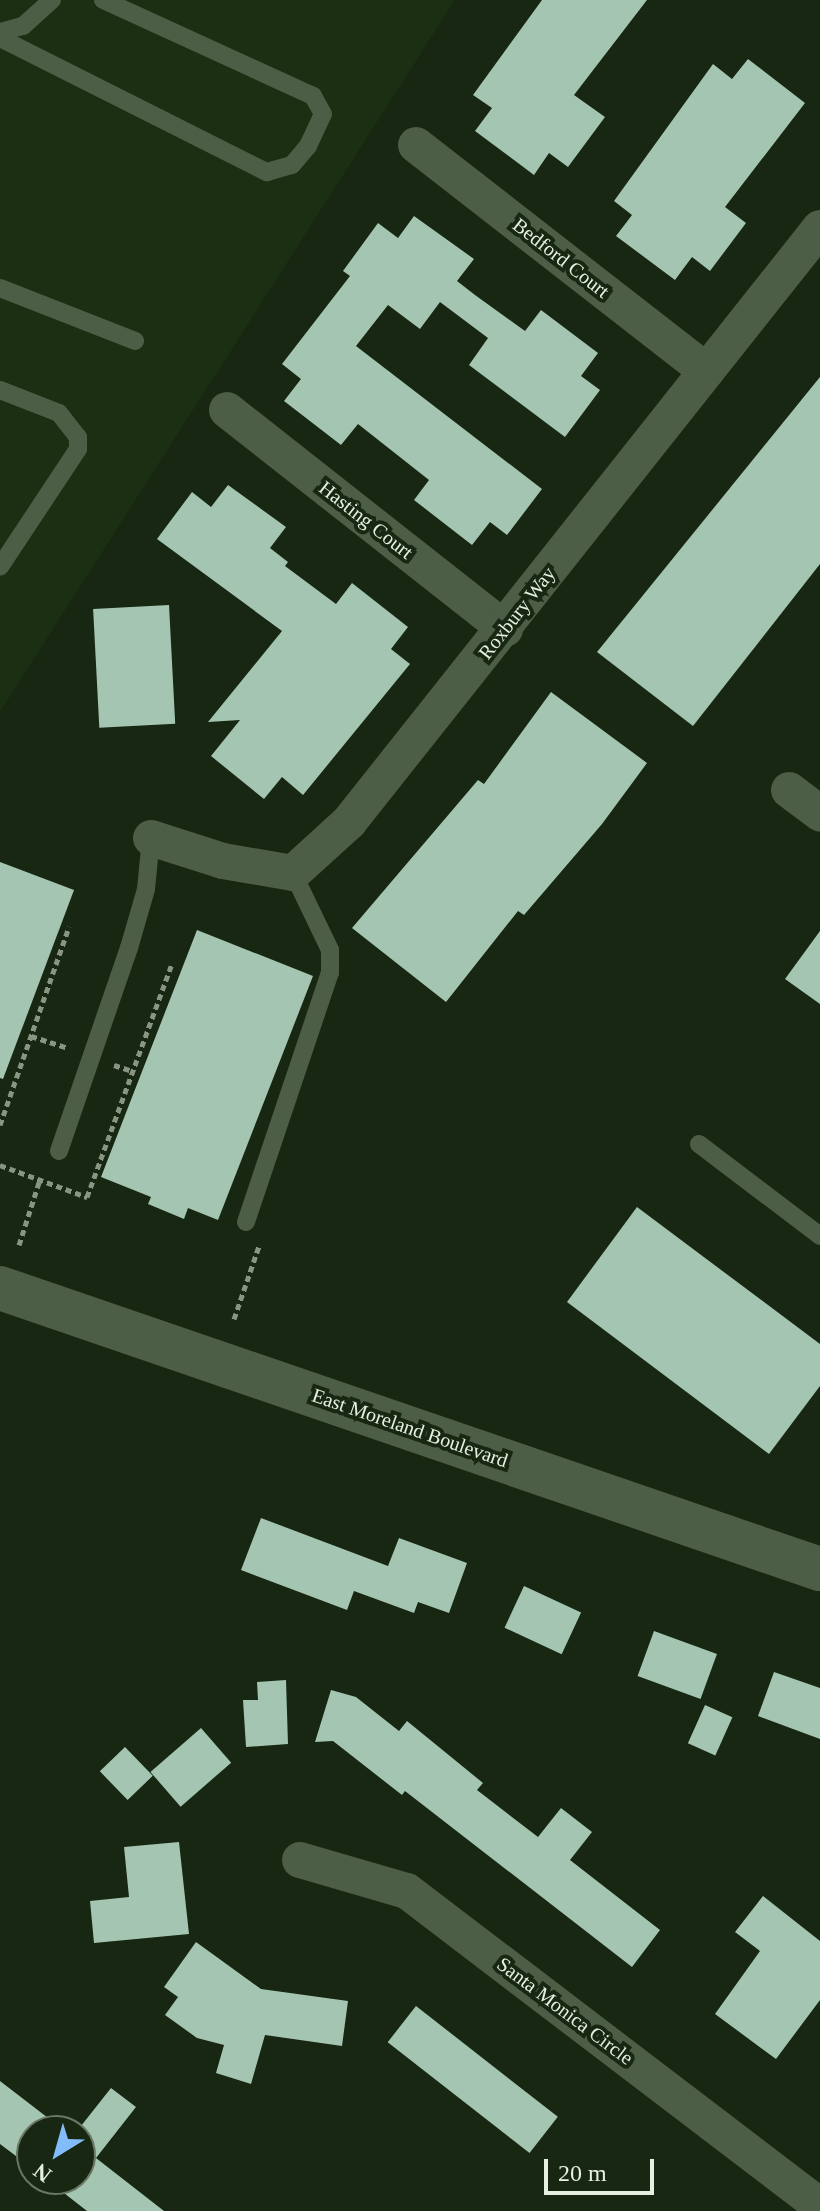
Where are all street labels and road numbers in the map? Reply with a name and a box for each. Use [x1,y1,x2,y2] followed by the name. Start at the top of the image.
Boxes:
[508,213,614,303] street label: Bedford Court
[314,476,418,564] street label: Hasting Court
[473,562,561,664] street label: Roxbury Way
[309,1383,511,1473] street label: East Moreland Boulevard
[492,1952,638,2070] street label: Santa Monica Circle

